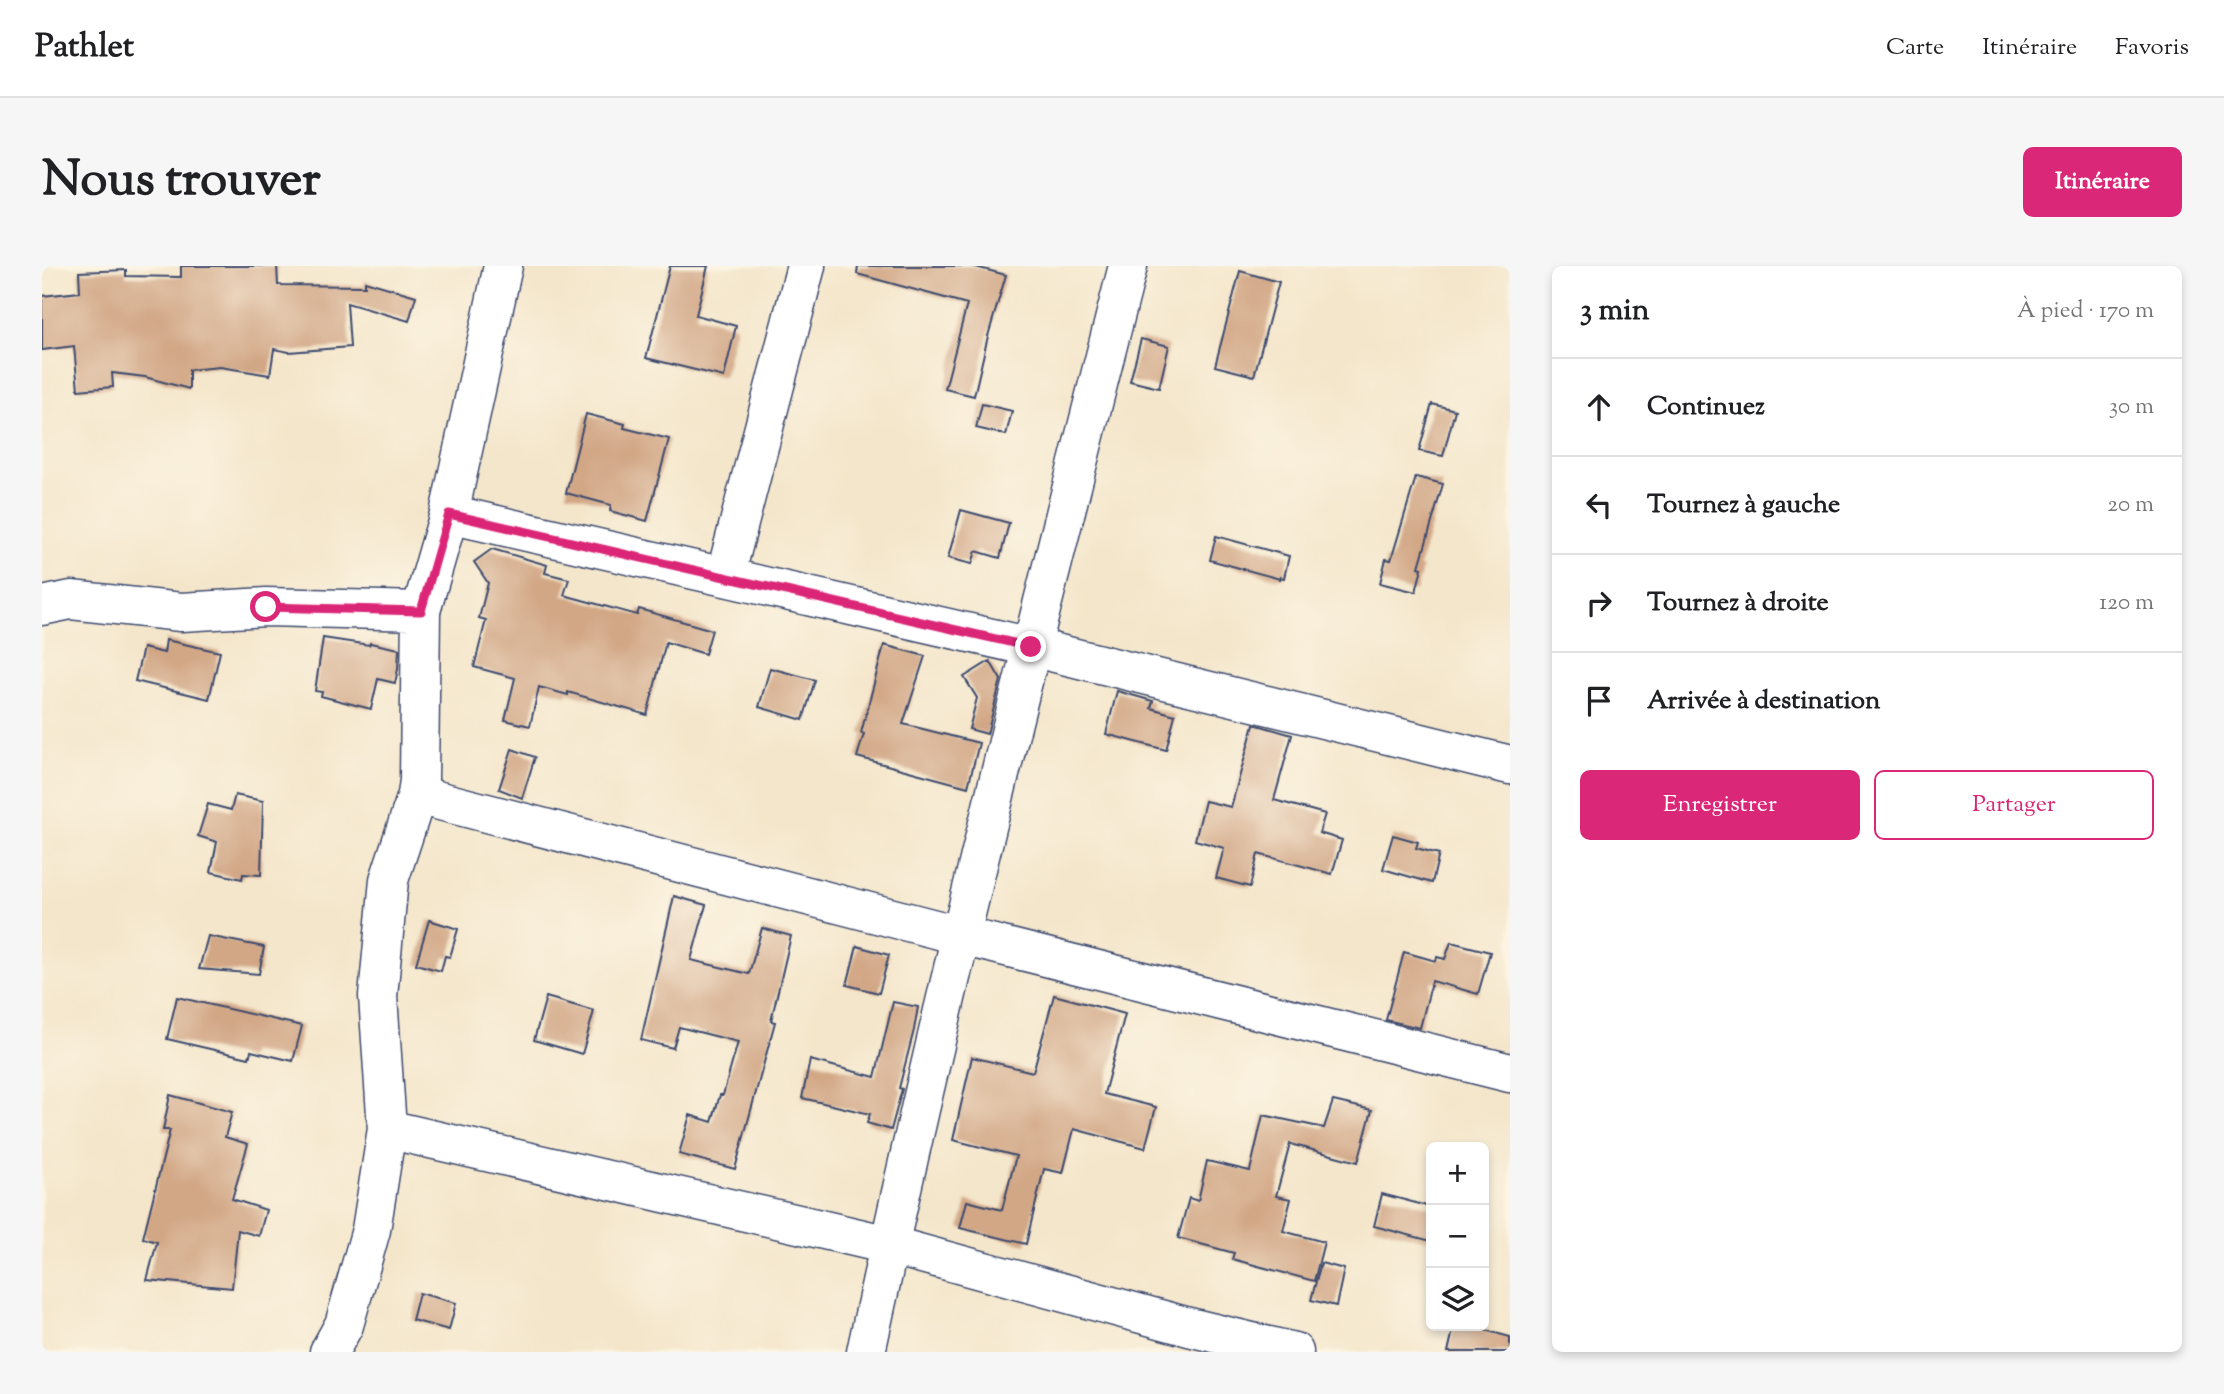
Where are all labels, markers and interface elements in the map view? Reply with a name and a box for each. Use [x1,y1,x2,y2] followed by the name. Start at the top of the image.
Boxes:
[35,24,134,72] text: Pathlet
[1886,31,1944,65] text: Carte
[1982,31,2077,65] text: Itinéraire
[2115,31,2189,65] text: Favoris
[42,147,321,217] text: Nous trouver
[2023,147,2182,217] button: Itinéraire
[1580,290,1650,333] text: 3 min
[2017,295,2154,328] text: À pied · 170 m
[1580,388,1618,426] icon: ahead
[1647,389,1765,426] text: Continuez
[2109,391,2154,424] text: 30 m
[1580,486,1618,524] icon: left
[1647,487,1840,524] text: Tournez à gauche
[2107,489,2154,522] text: 20 m
[1580,584,1618,622] icon: right
[1647,585,1829,622] text: Tournez à droite
[2099,587,2154,620] text: 120 m
[250,591,281,622] route start
[1015,631,1046,662] route end
[1580,682,1618,720] icon: arrive
[1647,683,1880,720] text: Arrivée à destination
[1580,770,1860,840] button: Enregistrer
[1874,770,2154,840] button: Partager
[1426,1142,1489,1331] map controls
[1426,1142,1489,1205] button: +
[1426,1205,1489,1268] button: −
[1426,1268,1489,1331] button: layers

